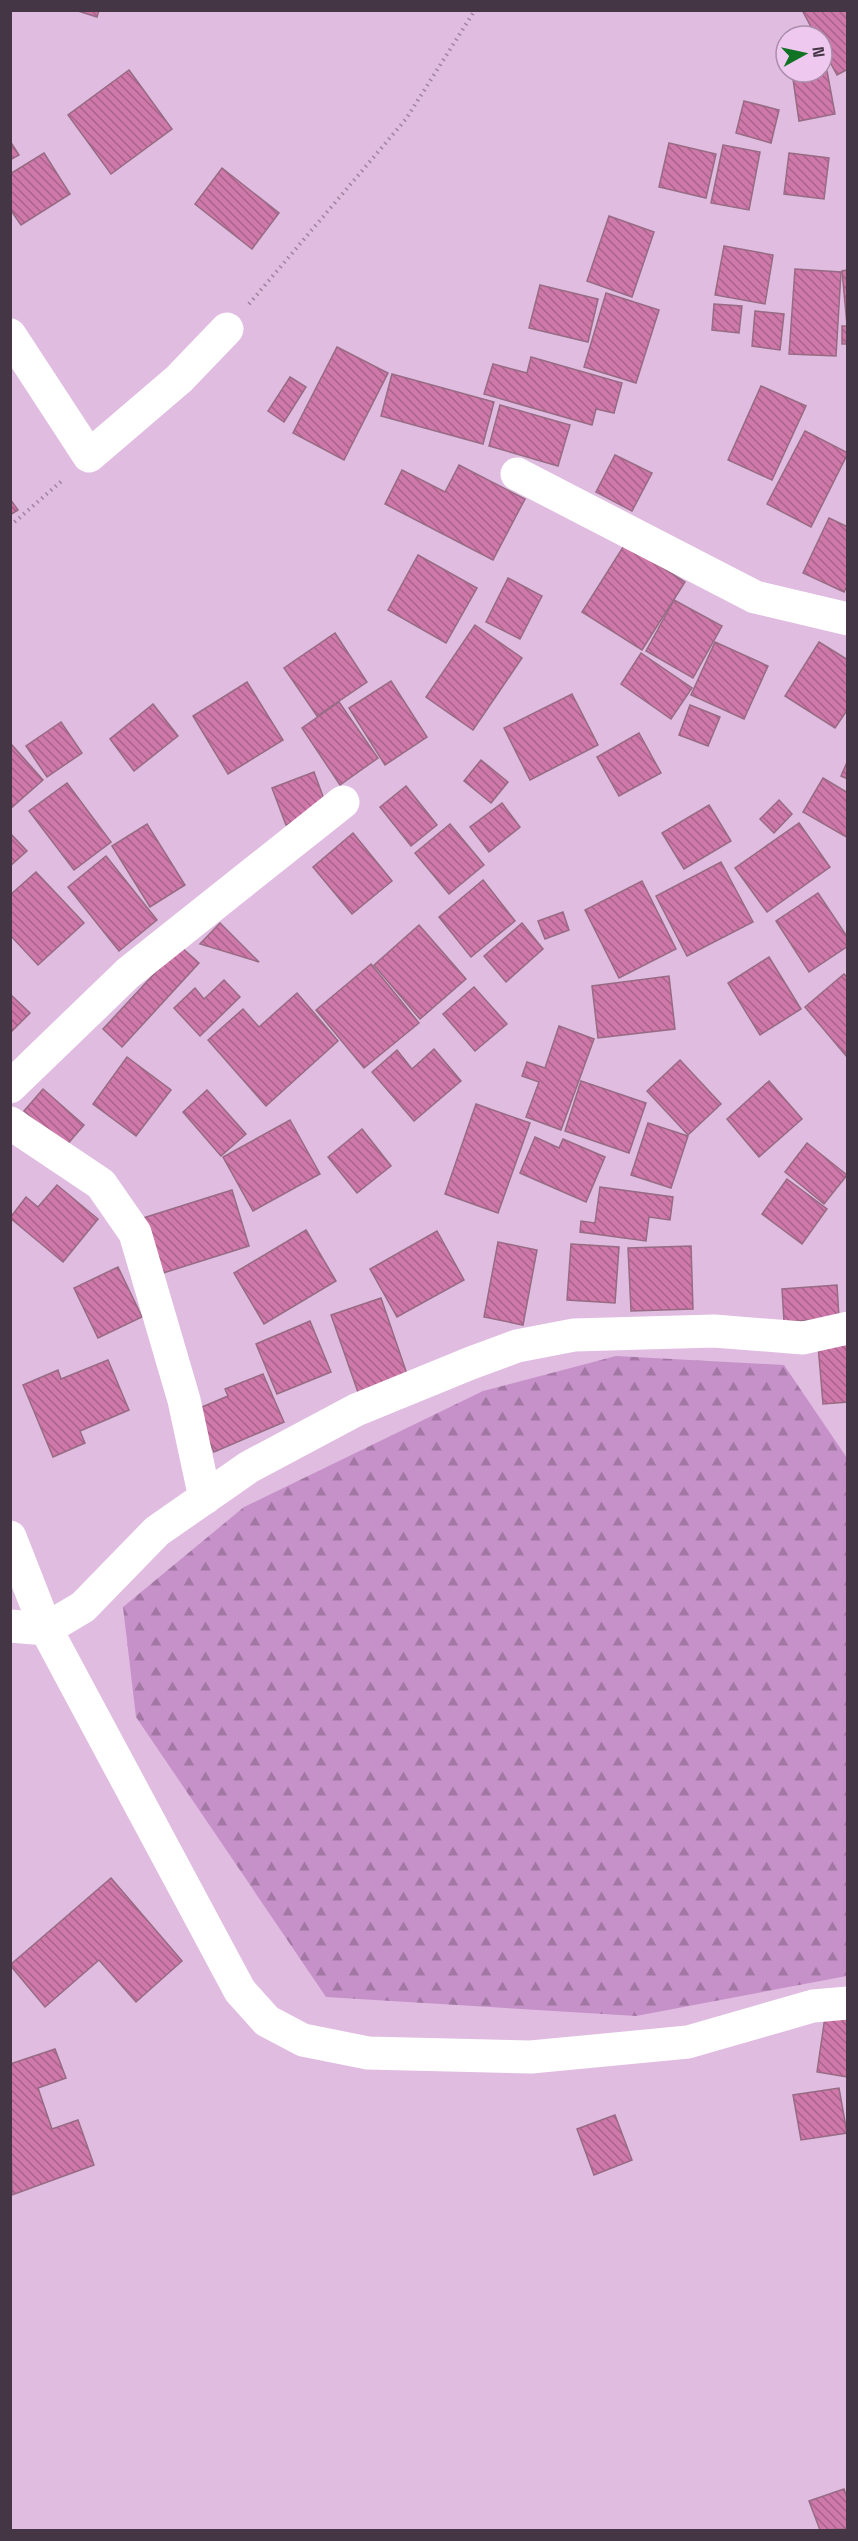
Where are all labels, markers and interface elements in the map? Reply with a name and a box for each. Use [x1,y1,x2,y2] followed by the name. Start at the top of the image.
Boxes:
[774,24,834,84] north arrow
[807,45,830,59] text: N

